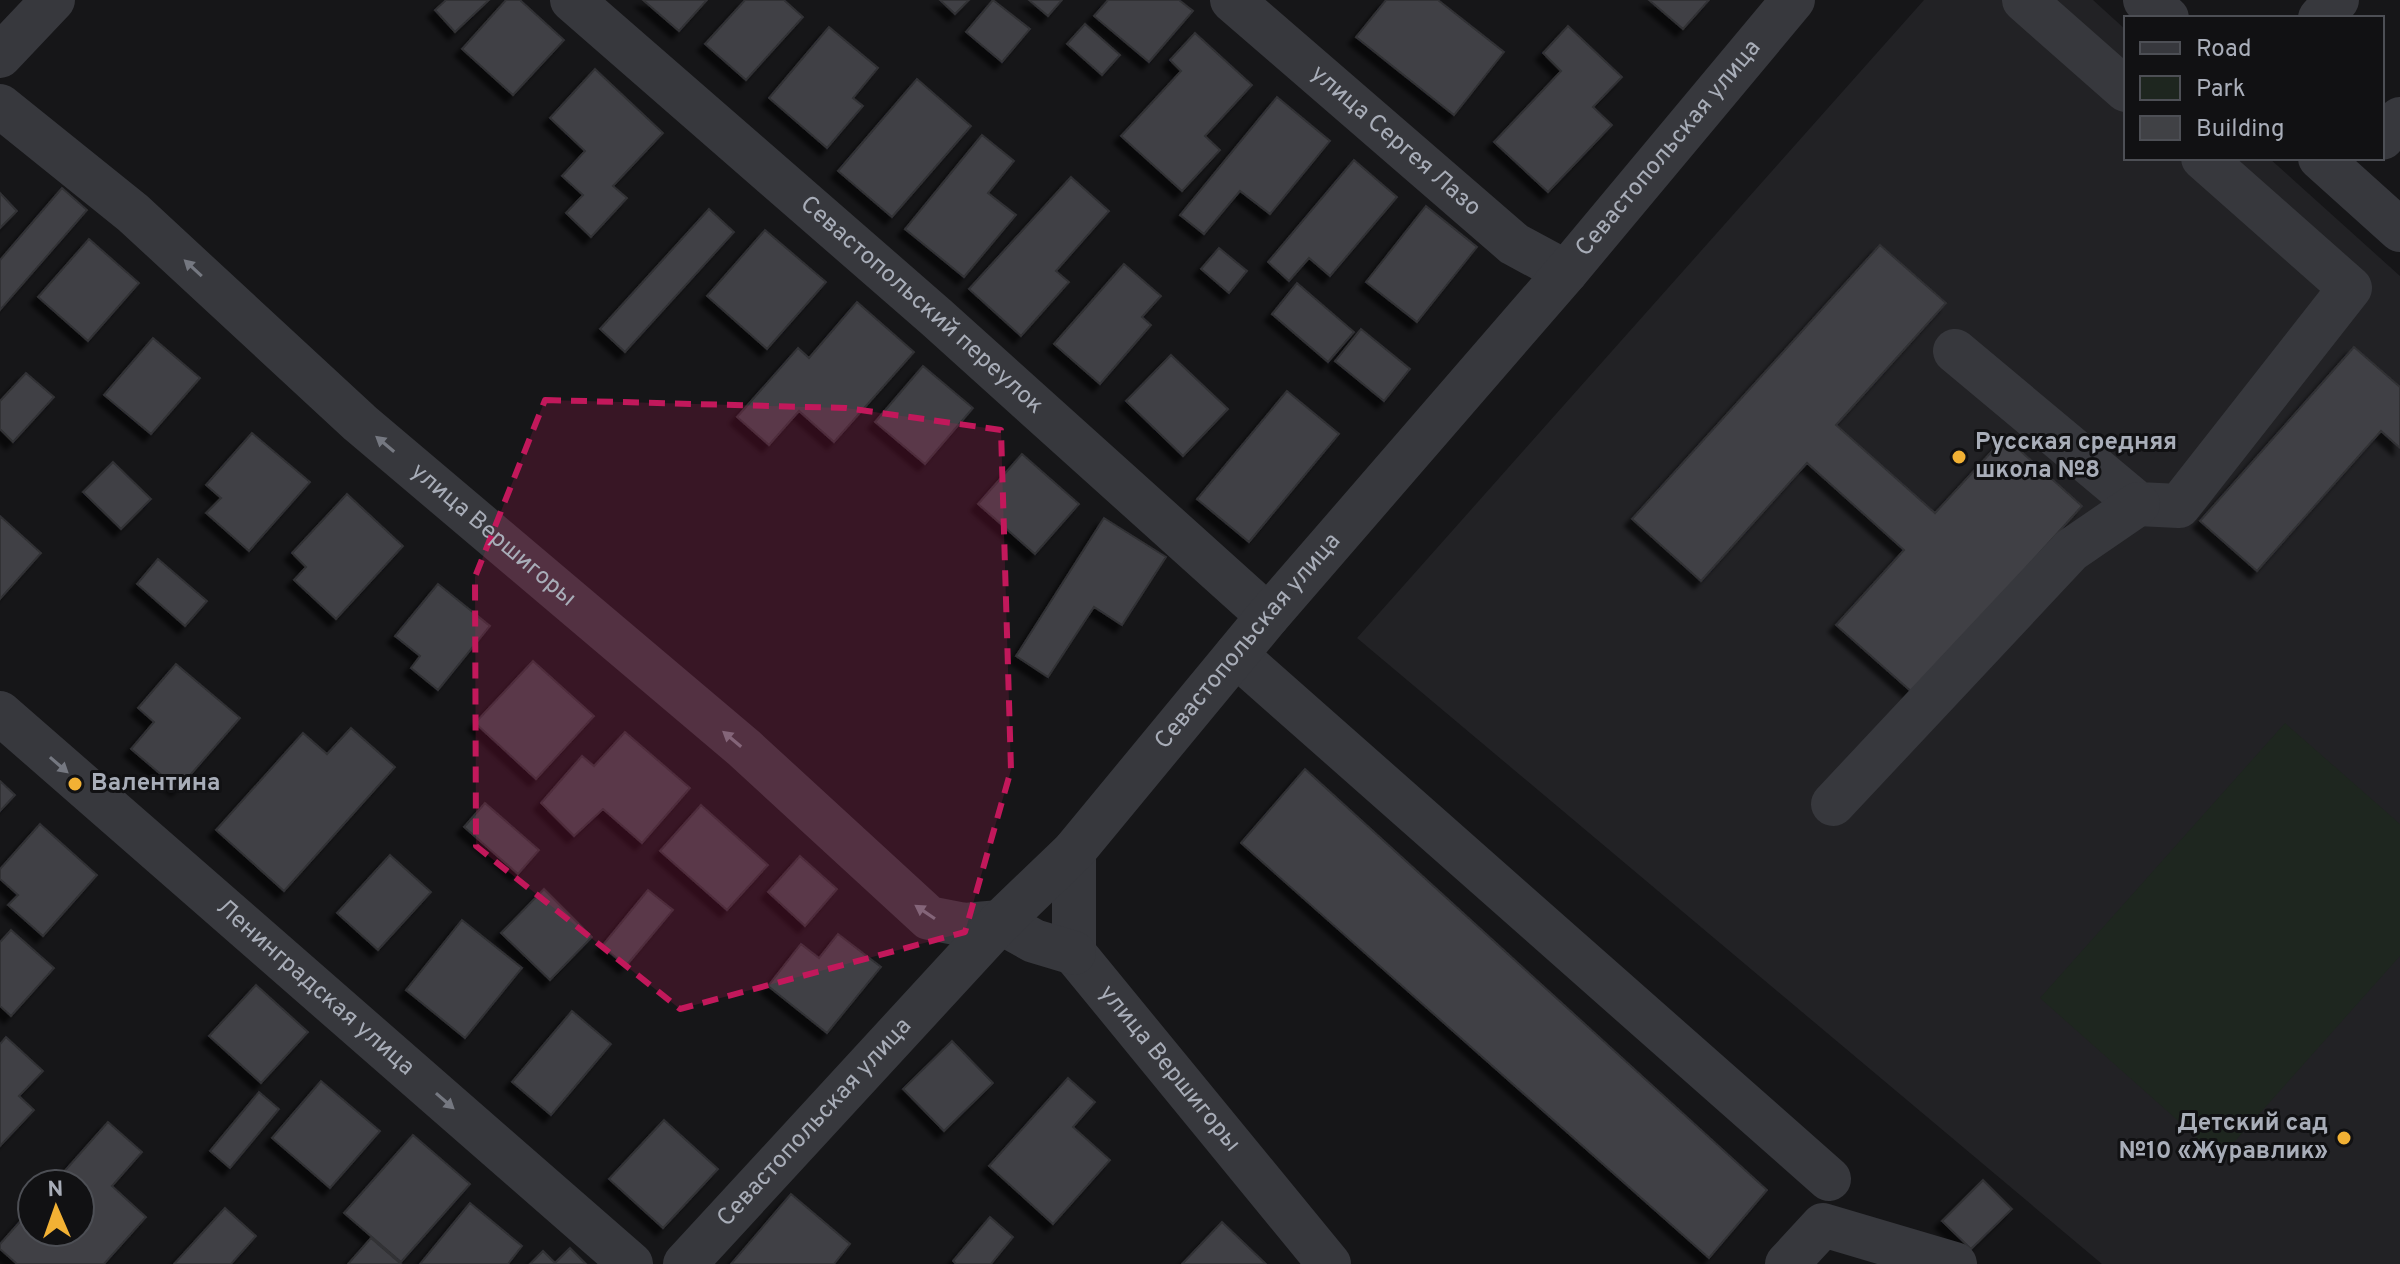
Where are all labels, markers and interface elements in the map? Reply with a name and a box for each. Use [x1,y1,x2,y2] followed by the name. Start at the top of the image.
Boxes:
[2124,16,2384,160] legend
[1570,34,1768,263] street label: Севастопольская улица
[2196,35,2252,65] text: Road
[1304,59,1487,223] street label: улица Сергея Лазо
[2196,75,2246,105] text: Park
[2196,115,2285,145] text: Building
[793,190,1049,421] street label: Севастопольский переулок
[183,260,202,278] one-way arrow
[1975,428,2177,486] place label: Русская средняя школа №8
[375,436,395,453] one-way arrow
[1950,448,1968,466] marker: Русская средняя школа №8
[404,457,582,614] street label: улица Вершигоры
[1149,527,1348,756] street label: Севастопольская улица
[723,731,743,748] one-way arrow
[49,755,68,773] one-way arrow
[91,769,220,799] place label: Валентина
[66,775,84,793] marker: Валентина
[209,893,420,1083] street label: Ленинградская улица
[915,905,936,920] one-way arrow
[1092,979,1246,1159] street label: улица Вершигоры
[711,1012,919,1234] street label: Севастопольская улица
[435,1092,454,1110] one-way arrow
[2119,1109,2328,1167] place label: Детский сад №10 «Журавлик»
[2335,1129,2353,1147] marker: Детский сад №10 «Журавлик»
[16,1168,96,1248] north arrow
[47,1177,64,1204] text: N

